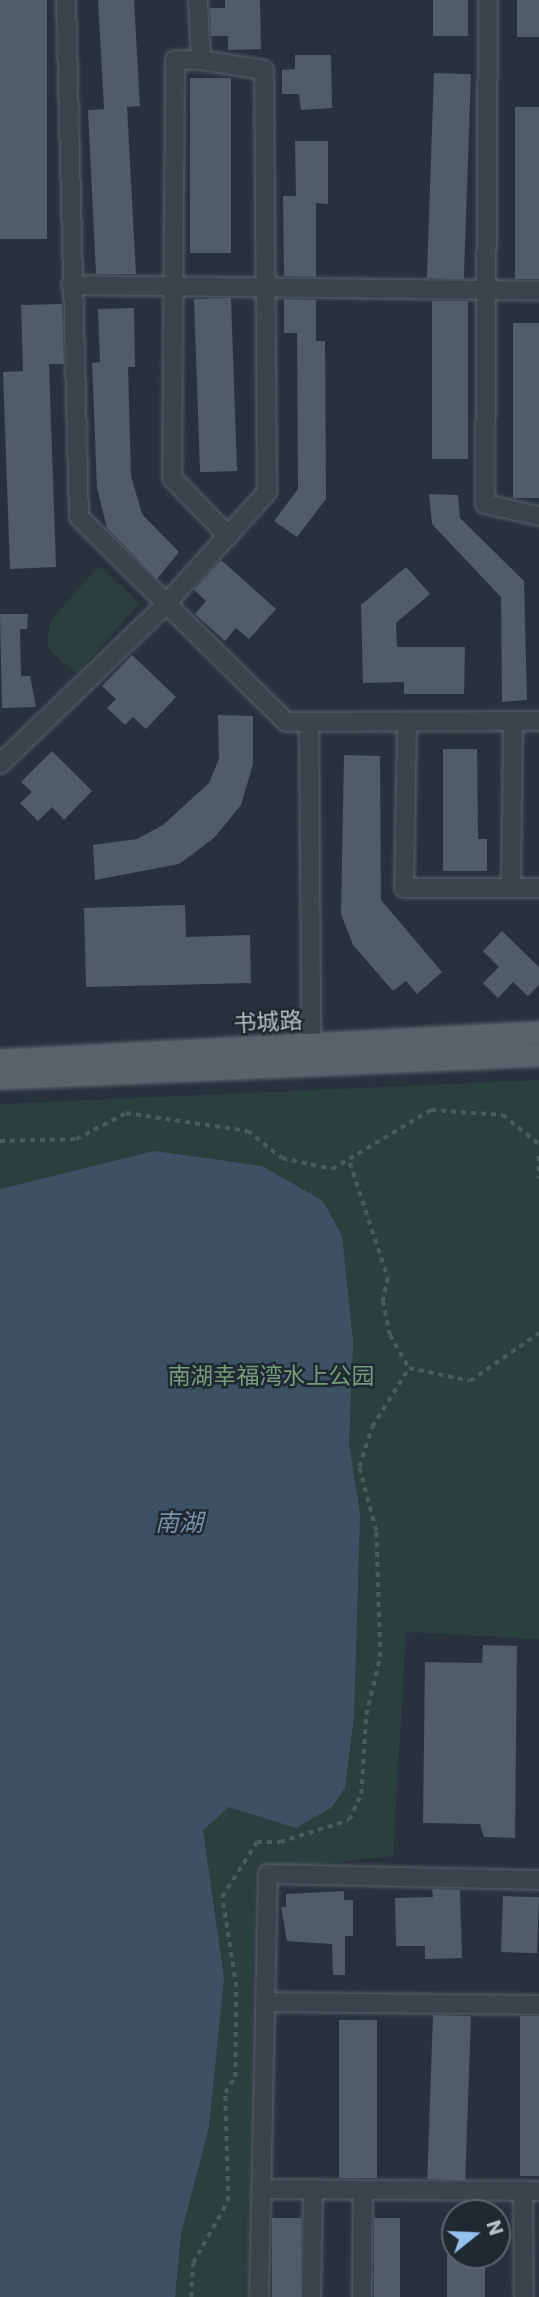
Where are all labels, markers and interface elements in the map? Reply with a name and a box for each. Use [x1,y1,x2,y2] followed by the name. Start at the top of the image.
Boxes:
[233,1006,303,1038] street label: 书城路
[168,1362,374,1390] park label: 南湖幸福湾水上公园
[155,1509,203,1537] water label: 南湖
[441,2199,511,2269] north arrow
[479,2217,510,2239] text: N

